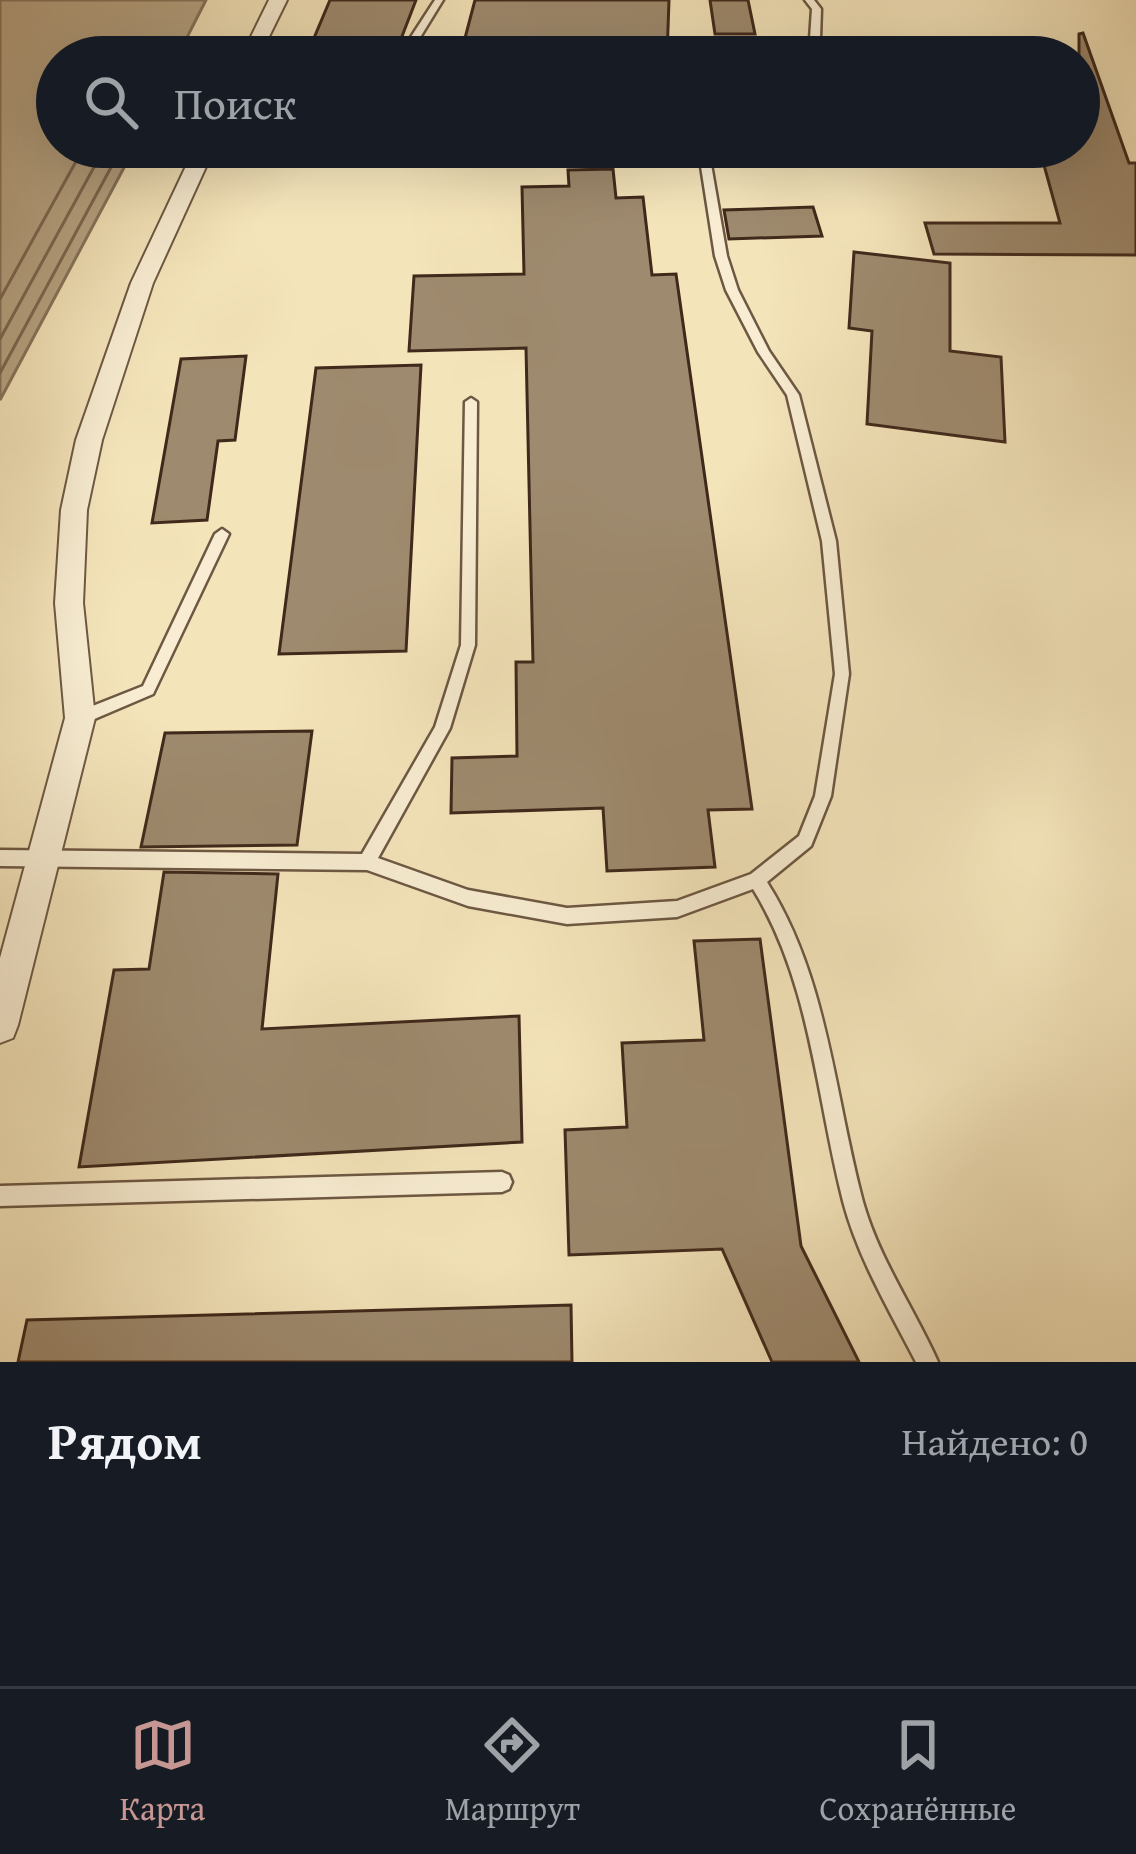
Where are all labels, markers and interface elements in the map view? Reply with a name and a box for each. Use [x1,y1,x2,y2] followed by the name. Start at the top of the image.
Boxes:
[36,36,1100,168] search box
[78,69,144,135] icon: search
[174,70,296,135] text: Поиск
[48,1403,202,1478] text: Рядом
[901,1412,1088,1469] text: Найдено: 0
[120,1712,205,1832] tab: Карта
[445,1712,580,1832] tab: Маршрут
[820,1712,1016,1832] tab: Сохранённые

